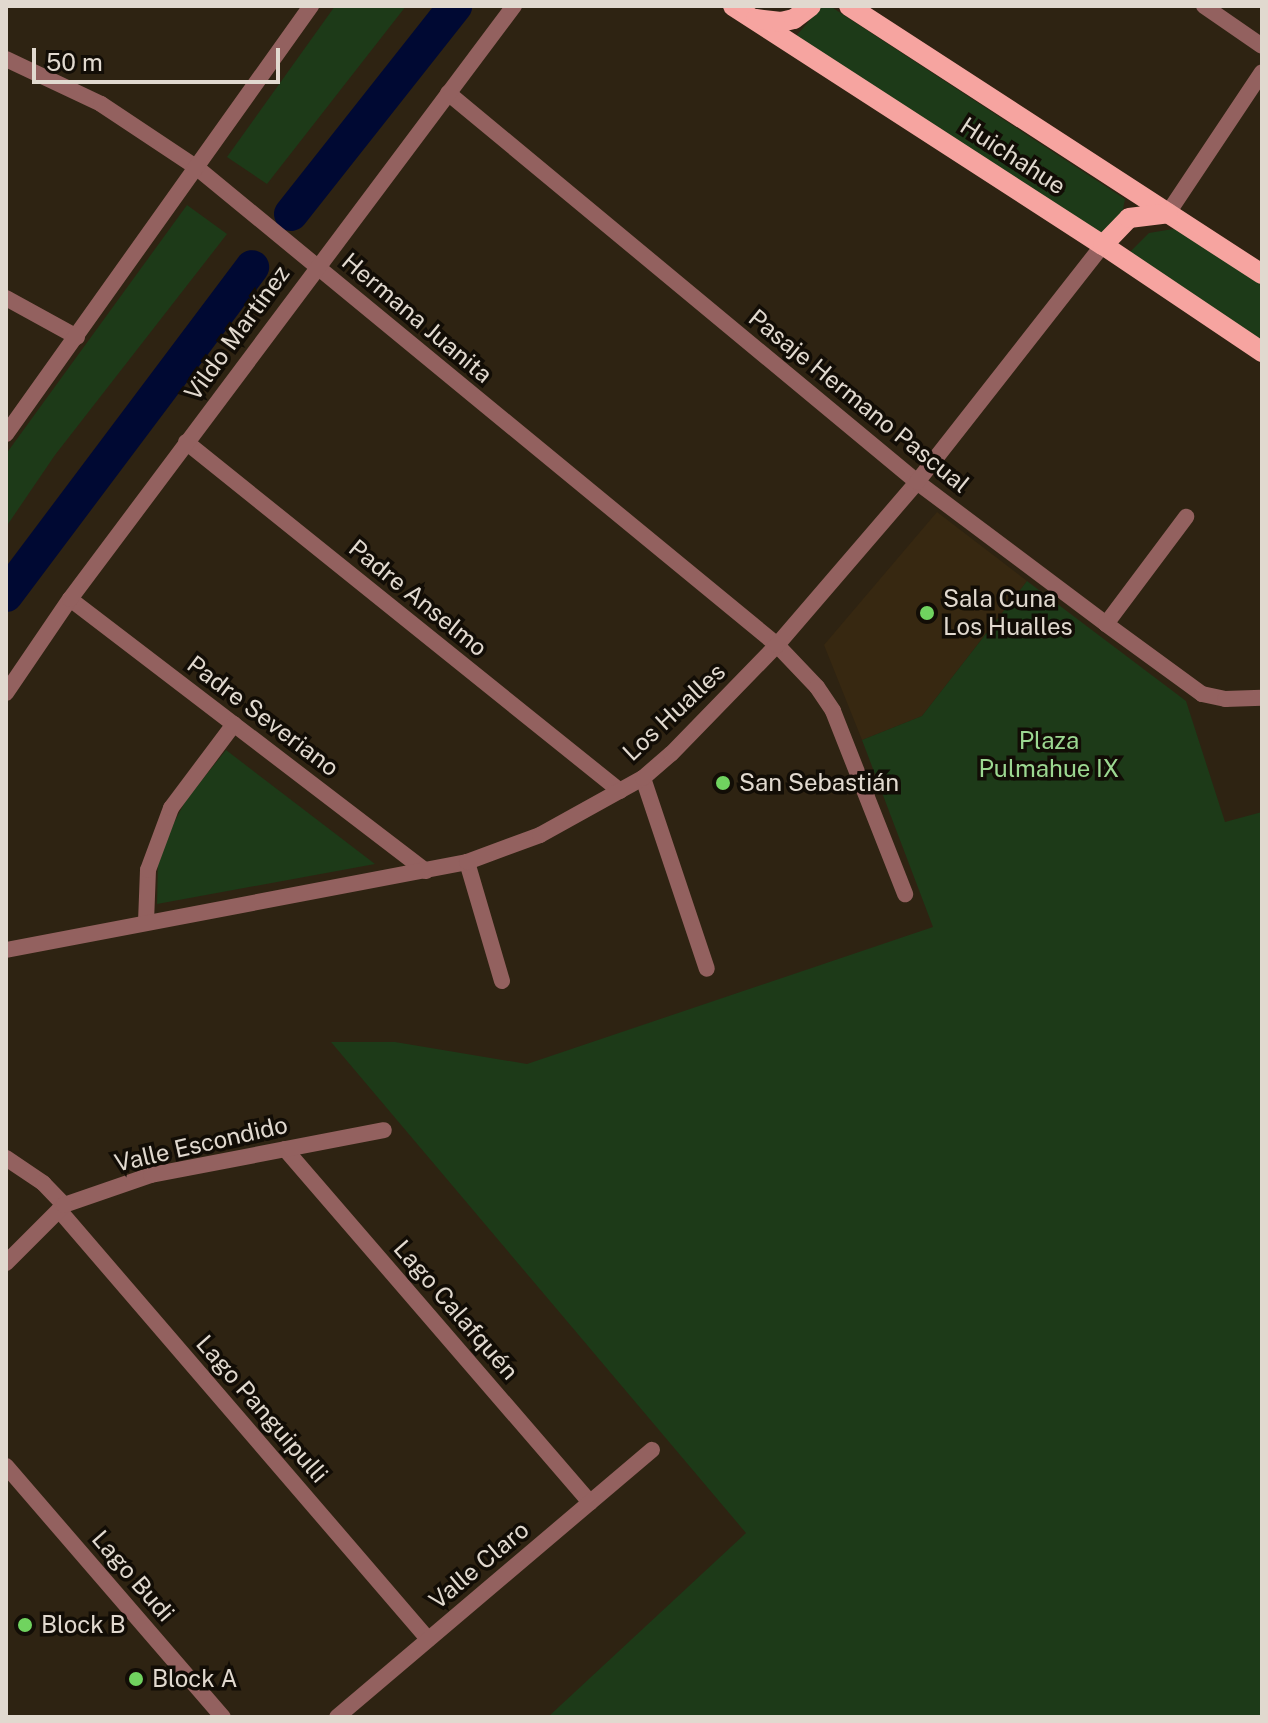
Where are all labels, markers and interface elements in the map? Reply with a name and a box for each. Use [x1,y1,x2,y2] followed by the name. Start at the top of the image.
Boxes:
[36,32,284,82] scale bar
[46,48,103,76] text: 50 m
[955,111,1071,201] street label: Huichahue
[336,247,498,389] street label: Hermana Juanita
[178,260,296,406] street label: Vildo Martínez
[743,303,975,499] street label: Pasaje Hermano Pascual
[343,534,493,662] street label: Padre Anselmo
[943,585,1073,641] place label: Sala Cuna Los Hualles
[918,604,936,622] marker: Sala Cuna Los Hualles
[182,650,344,782] street label: Padre Severiano
[617,657,731,767] street label: Los Hualles
[979,727,1119,783] park label: Plaza Pulmahue IX
[739,769,899,797] place label: San Sebastián
[714,774,732,792] marker: San Sebastián
[112,1110,290,1178] street label: Valle Escondido
[388,1234,524,1386] street label: Lago Calafquén
[190,1329,334,1489] street label: Lago Panguipulli
[423,1515,535,1615] street label: Valle Claro
[86,1525,180,1627] street label: Lago Budi
[41,1611,126,1639] place label: Block B
[16,1616,34,1634] marker: Block B
[152,1665,238,1693] place label: Block A
[127,1670,145,1688] marker: Block A

